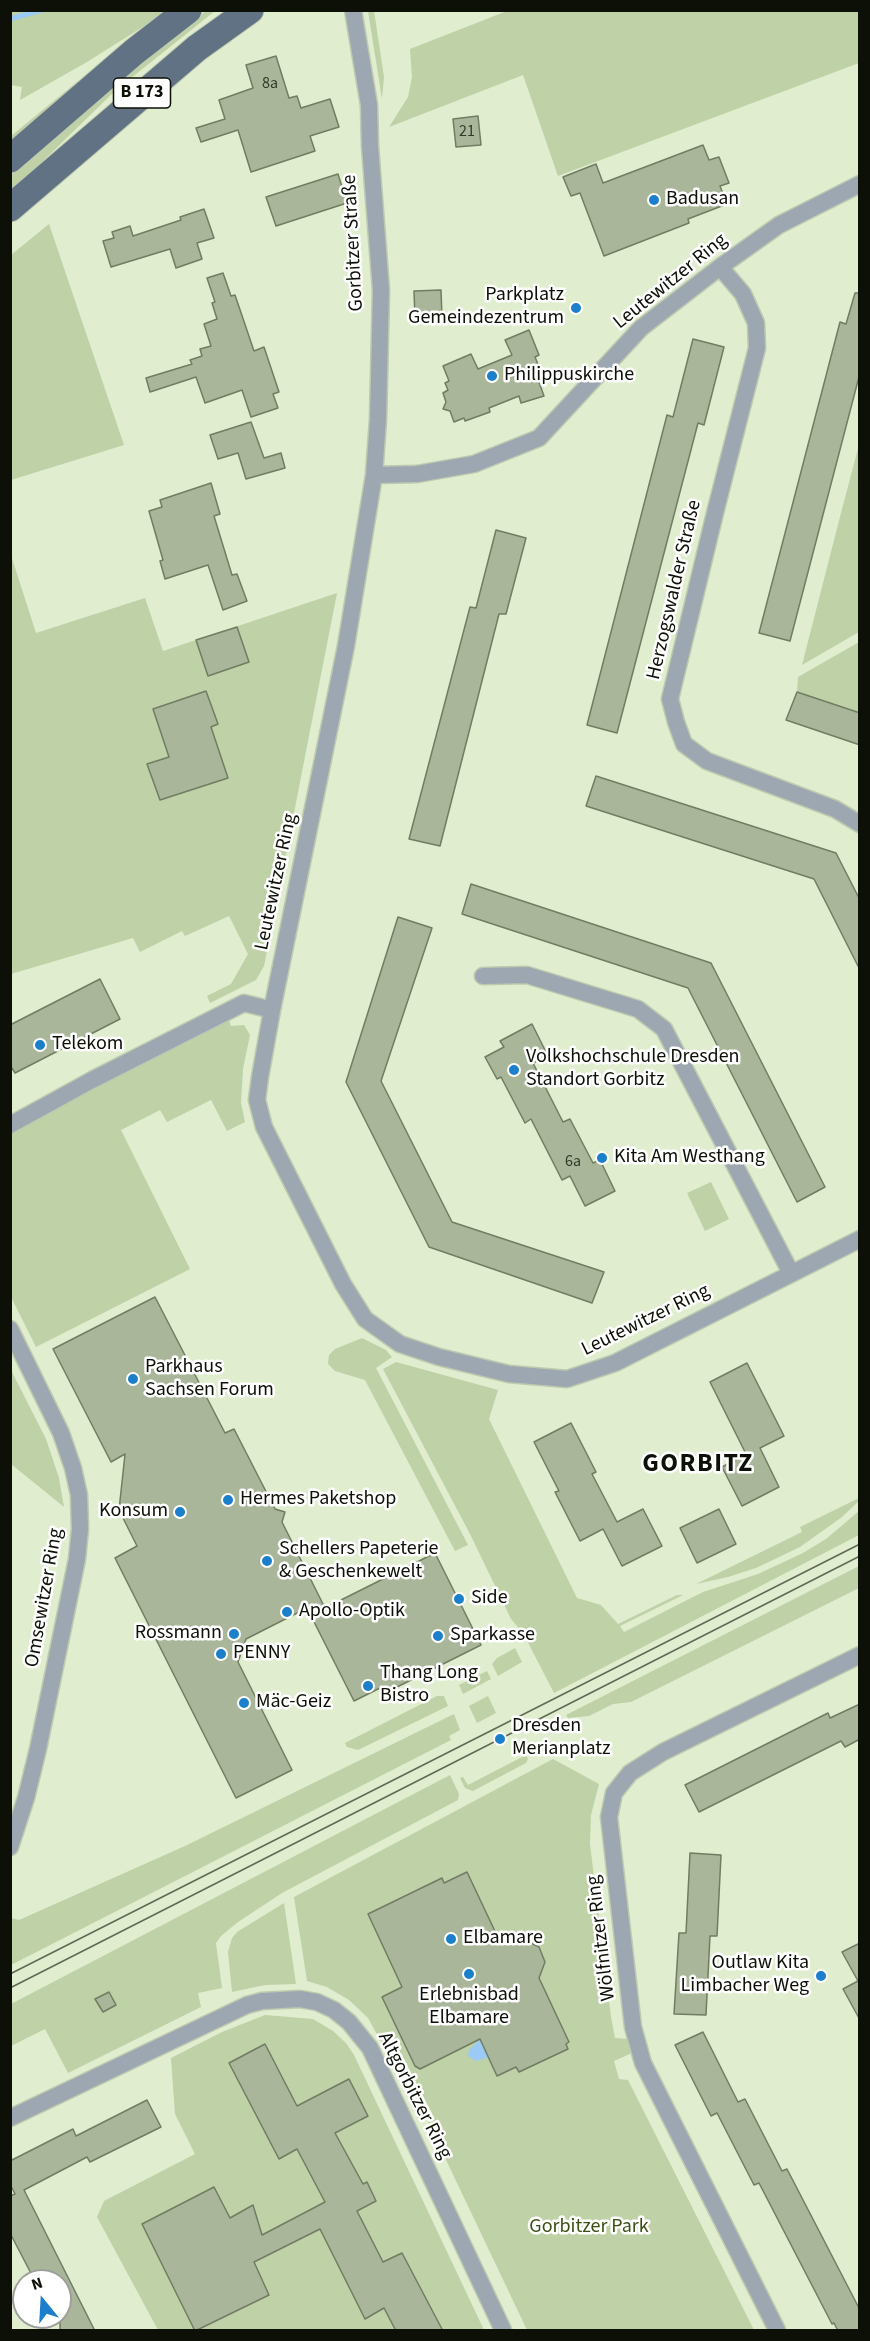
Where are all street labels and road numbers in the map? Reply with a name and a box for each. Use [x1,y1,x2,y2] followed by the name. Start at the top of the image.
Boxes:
[114,78,170,108] road number: B 173
[338,174,370,312] street label: Gorbitzer Straße
[609,229,733,335] street label: Leutewitzer Ring
[643,498,707,682] street label: Herzogswalder Straße
[251,811,303,953] street label: Leutewitzer Ring
[578,1280,714,1362] street label: Leutewitzer Ring
[21,1527,69,1669] street label: Omsewitzer Ring
[582,1874,622,2002] street label: Wölfnitzer Ring
[372,2028,456,2164] street label: Altgorbitzer Ring

